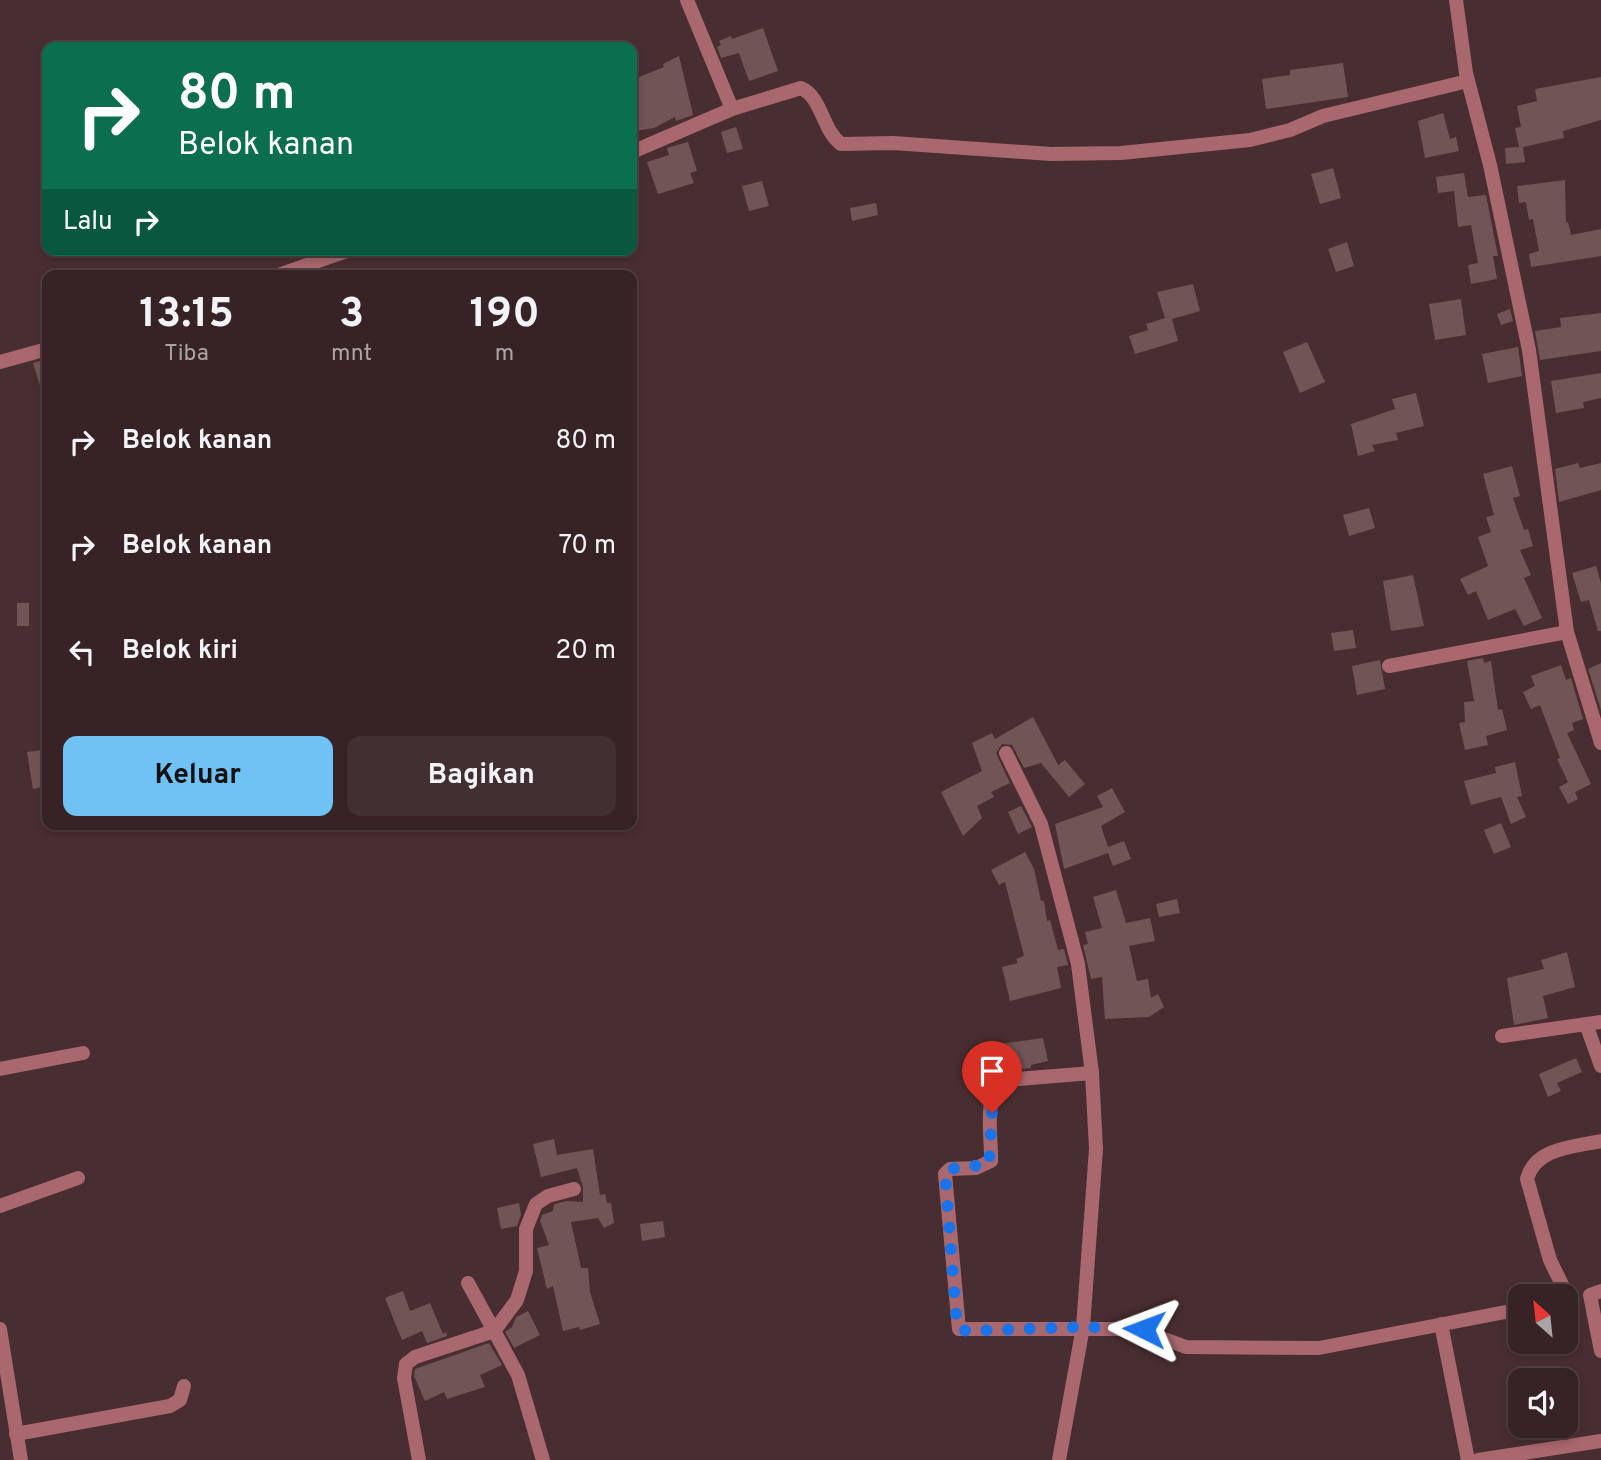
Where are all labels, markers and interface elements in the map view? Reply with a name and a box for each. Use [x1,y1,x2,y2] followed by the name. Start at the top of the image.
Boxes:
[178,65,295,127] text: 80 m
[63,70,154,161] icon: right
[178,126,354,166] text: Belok kanan
[127,203,165,241] icon: right
[63,206,113,239] text: Lalu
[139,289,234,342] text: 13:15
[339,289,364,342] text: 3
[469,289,540,342] text: 190
[164,340,209,369] text: Tiba
[331,340,372,369] text: mnt
[495,340,514,369] text: m
[63,423,101,461] icon: right
[122,425,272,458] text: Belok kanan
[556,425,616,458] text: 80 m
[63,528,101,566] icon: right
[122,530,272,563] text: Belok kanan
[558,530,616,563] text: 70 m
[63,633,101,671] icon: left
[122,635,238,668] text: Belok kiri
[555,635,616,668] text: 20 m
[63,736,333,816] button: Keluar
[347,736,616,816] button: Bagikan
[962,1041,1022,1113] pin
[973,1052,1011,1090] icon: arrive
[1508,1284,1578,1354] north arrow
[1508,1284,1578,1438] map controls
[1107,1292,1181,1366] position arrow
[1508,1368,1578,1438] button: sound

